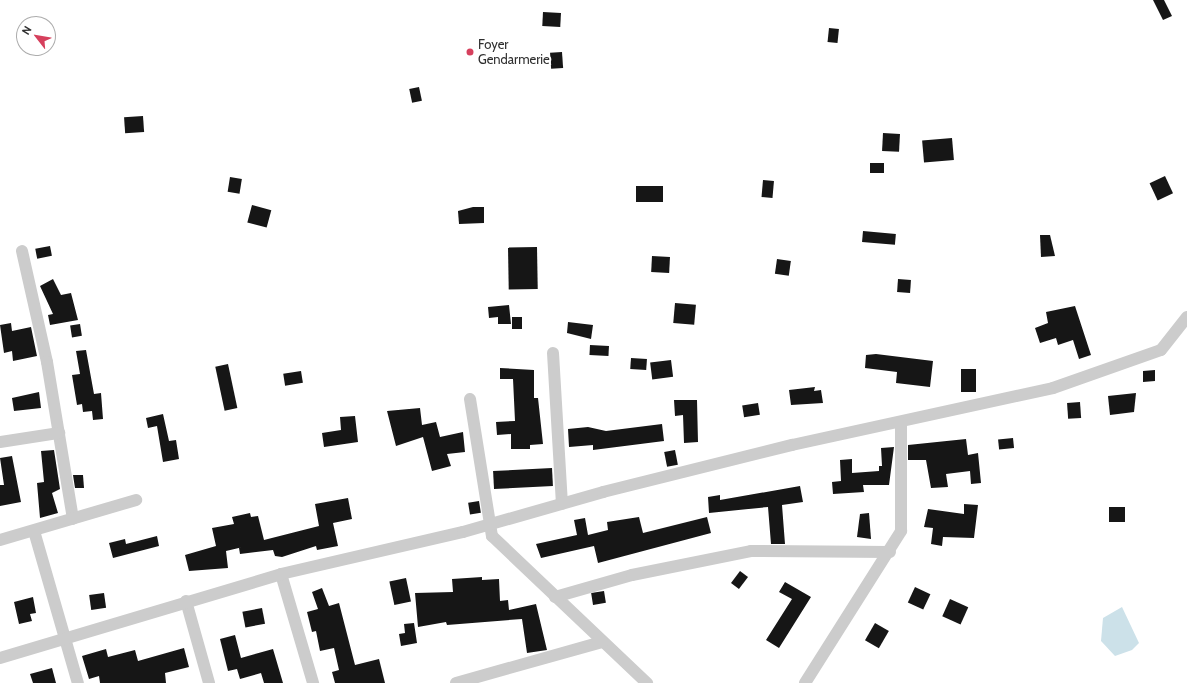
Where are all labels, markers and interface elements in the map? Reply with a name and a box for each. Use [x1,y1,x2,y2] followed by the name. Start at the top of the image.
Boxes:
[16,16,56,56] north arrow
[19,23,35,37] text: N
[478,37,550,68] place label: Foyer Gendarmerie
[465,47,475,57] marker: Foyer Gendarmerie

